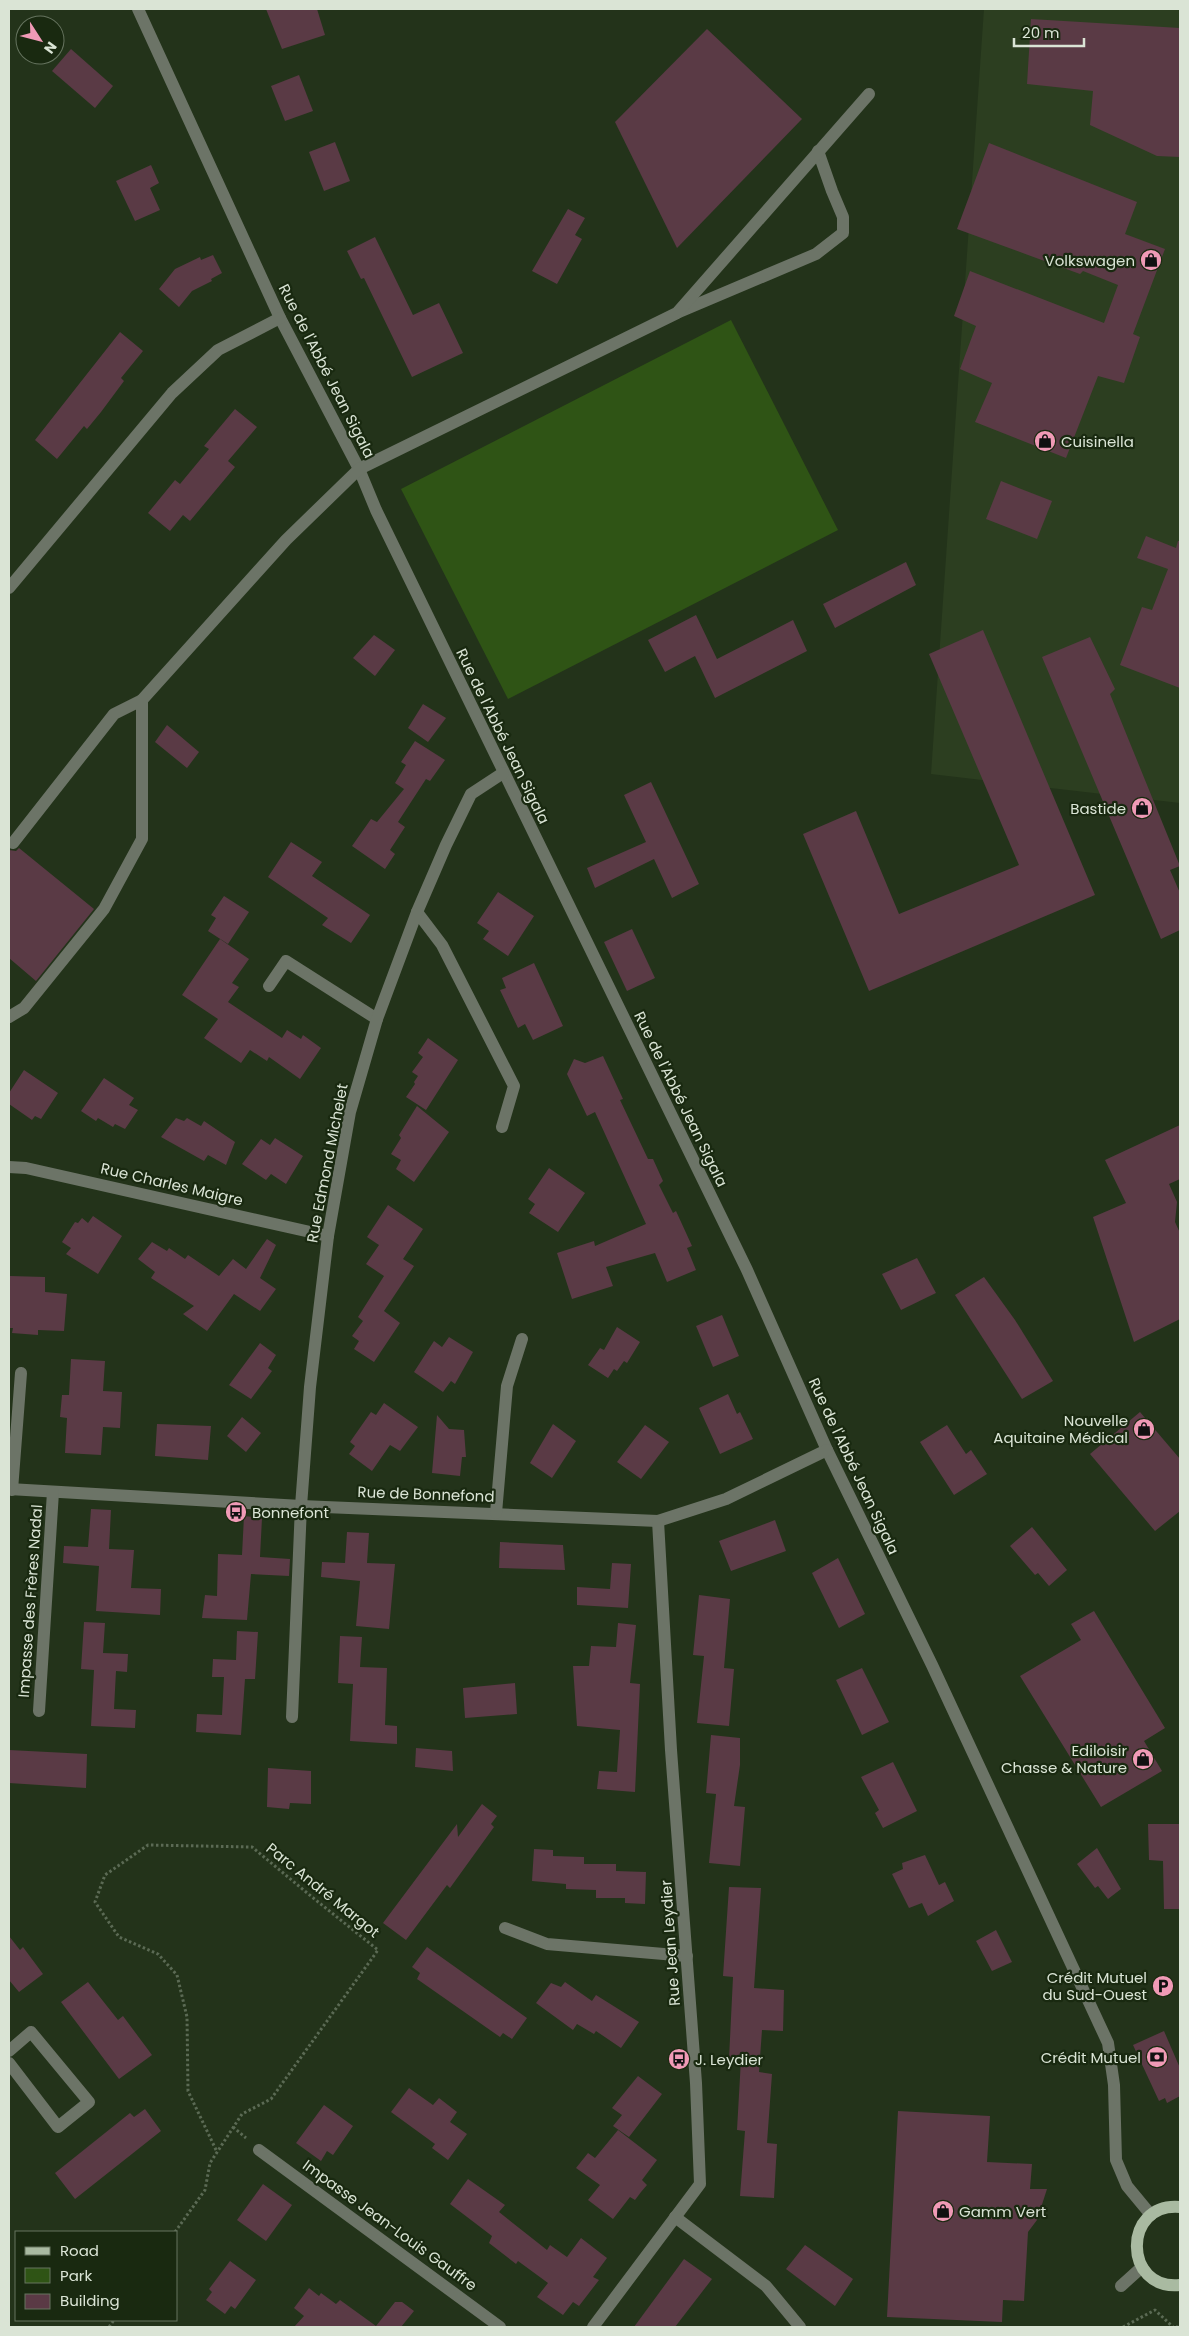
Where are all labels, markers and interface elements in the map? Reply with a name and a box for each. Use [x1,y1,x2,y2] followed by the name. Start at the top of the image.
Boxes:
[15,15,65,65] north arrow
[1014,15,1084,47] scale bar
[1022,22,1060,43] text: 20 m
[39,38,62,58] text: N
[1139,248,1163,272] shop icon: Volkswagen
[1045,250,1135,271] place label: Volkswagen
[274,280,380,462] street label: Rue de l'Abbé Jean Sigala
[1033,429,1057,453] shop icon: Cuisinella
[1061,431,1134,452] place label: Cuisinella
[451,645,555,827] street label: Rue de l'Abbé Jean Sigala
[1130,796,1154,820] shop icon: Bastide
[1070,798,1126,819] place label: Bastide
[629,1008,733,1190] street label: Rue de l'Abbé Jean Sigala
[301,1082,353,1244] street label: Rue Edmond Michelet
[99,1157,245,1211] street label: Rue Charles Maigre
[804,1374,904,1558] street label: Rue de l'Abbé Jean Sigala
[993,1410,1128,1448] place label: Nouvelle Aquitaine Médical
[1132,1417,1156,1441] shop icon: Nouvelle Aquitaine Médical
[357,1481,495,1507] street label: Rue de Bonnefond
[224,1500,248,1524] bus stop icon: Bonnefont
[252,1502,329,1523] place label: Bonnefont
[13,1504,47,1698] street label: Impasse des Frères Nadal
[1001,1740,1127,1778] place label: Ediloisir Chasse & Nature
[1131,1747,1155,1771] shop icon: Ediloisir Chasse & Nature
[262,1838,384,1942] street label: Parc André Margot
[655,1879,685,2007] street label: Rue Jean Leydier
[1042,1967,1147,2005] place label: Crédit Mutuel du Sud-Ouest
[1151,1974,1175,1998] parking icon: Crédit Mutuel du Sud-Ouest
[1145,2045,1169,2069] bank icon: Crédit Mutuel
[667,2047,691,2071] bus stop icon: J. Leydier
[1041,2047,1141,2068] place label: Crédit Mutuel
[695,2049,763,2070] place label: J. Leydier
[298,2154,482,2296] street label: Impasse Jean-Louis Gauffre
[931,2199,955,2223] shop icon: Gamm Vert
[959,2201,1046,2222] place label: Gamm Vert
[15,2231,178,2321] legend
[60,2240,99,2261] text: Road
[60,2265,92,2286] text: Park
[60,2290,120,2311] text: Building

